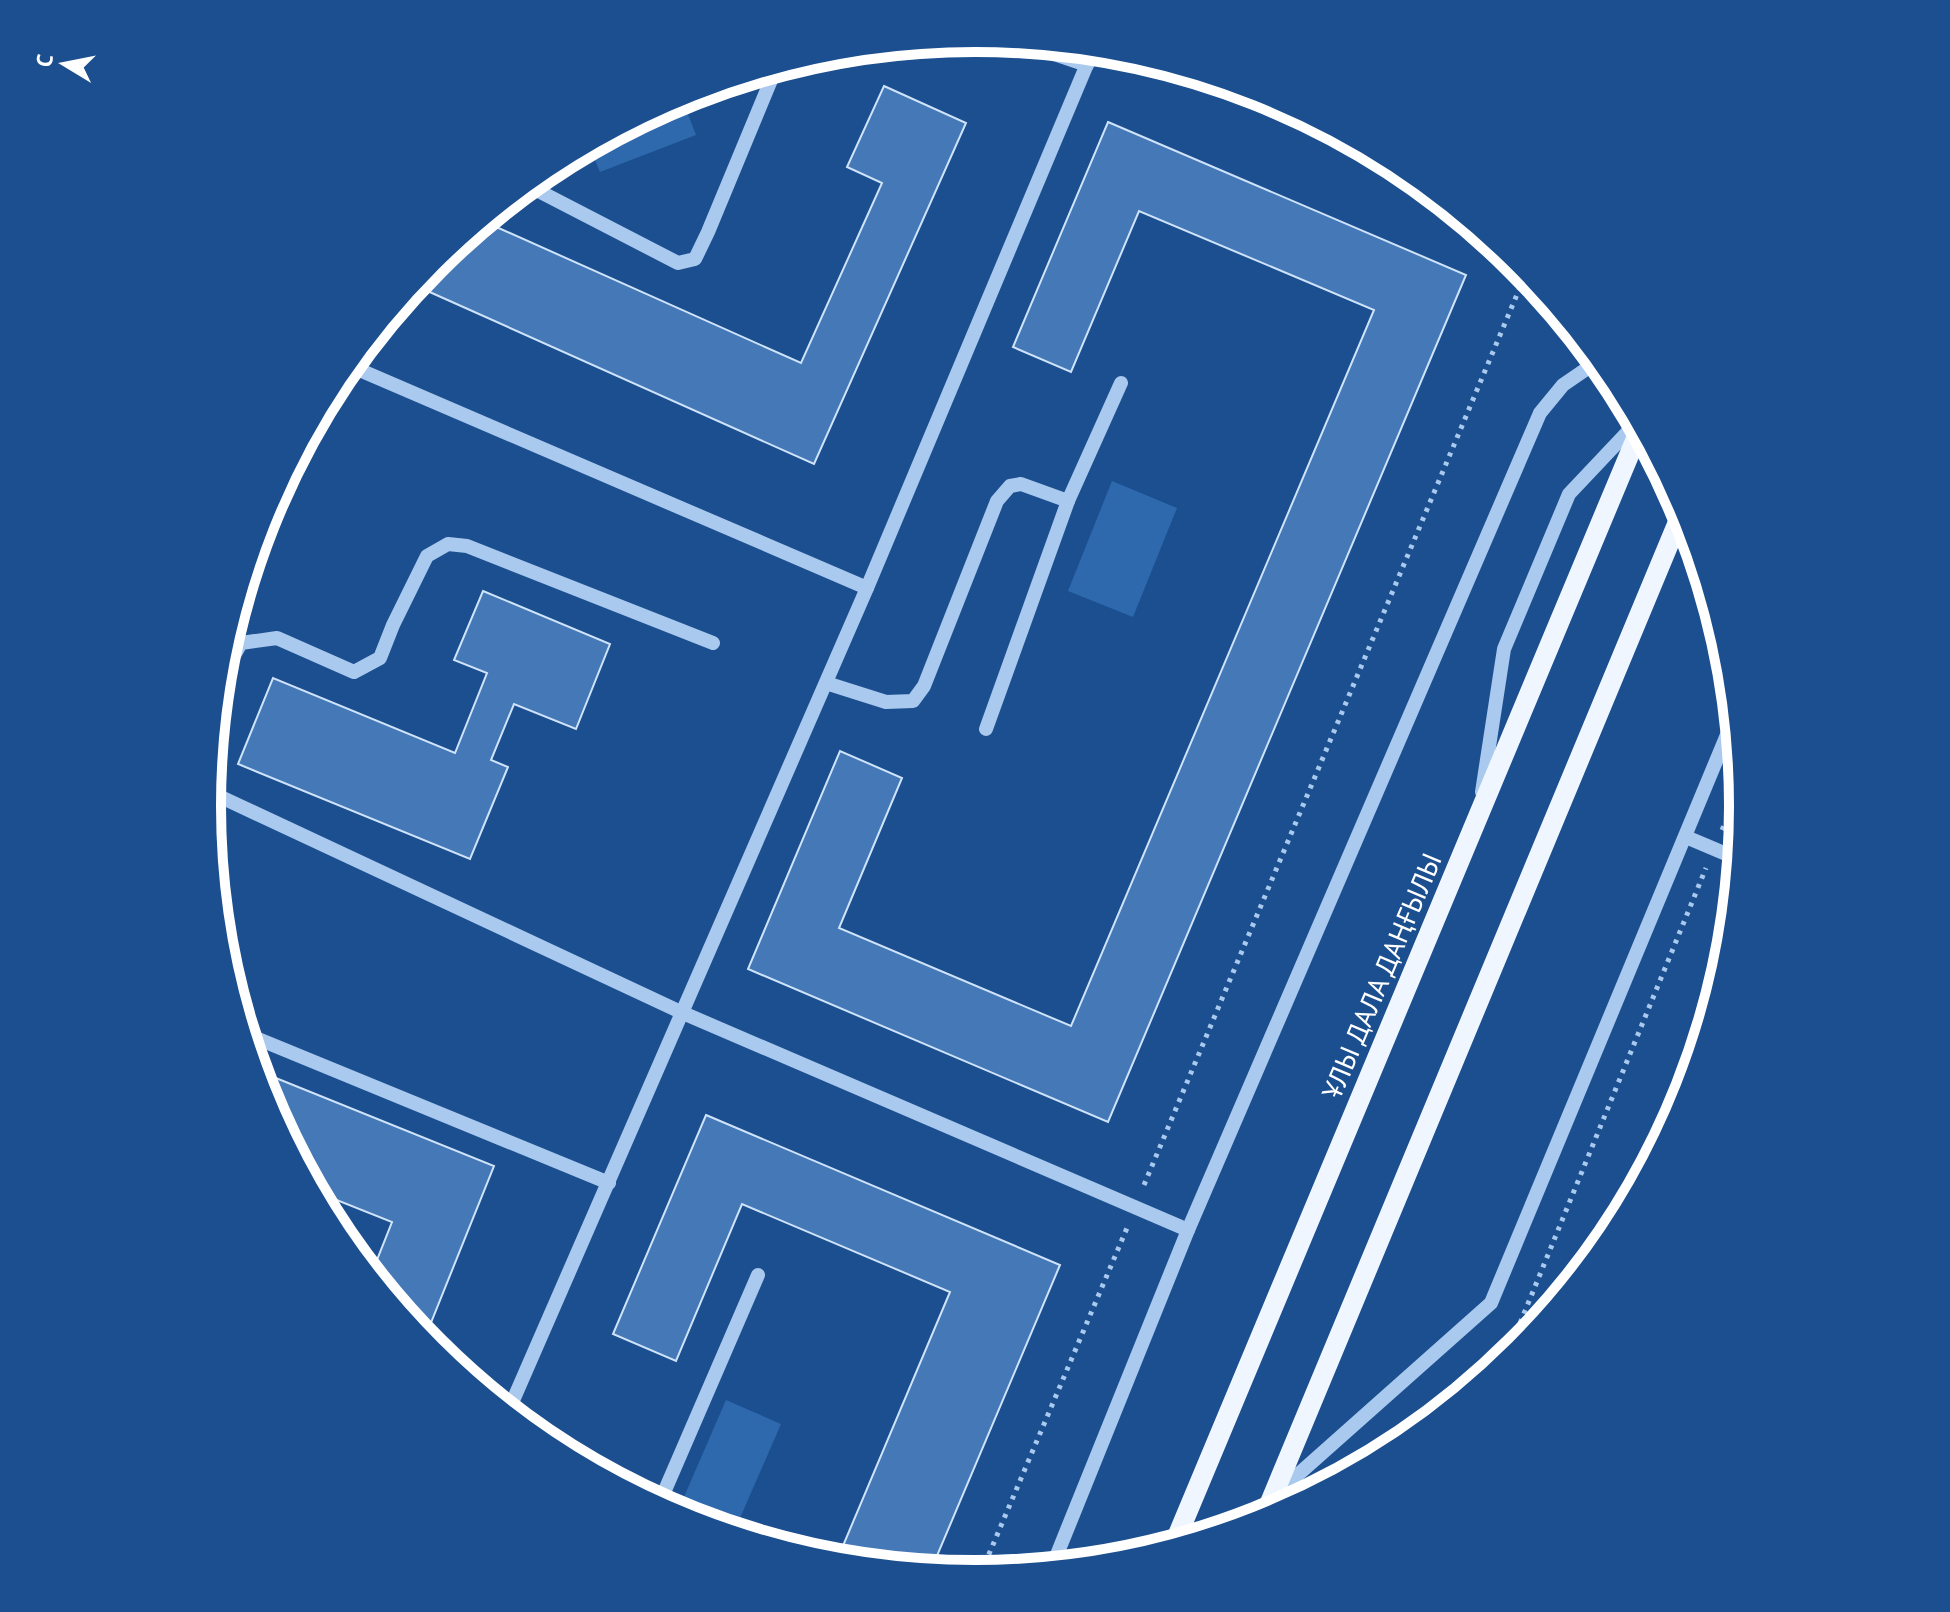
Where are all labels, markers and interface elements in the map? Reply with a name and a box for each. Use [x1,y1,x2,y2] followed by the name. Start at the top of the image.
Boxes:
[24,24,104,104] north arrow
[29,52,59,69] text: С
[1312,847,1450,1105] street label: ҰЛЫ ДАЛА ДАҢҒЫЛЫ

